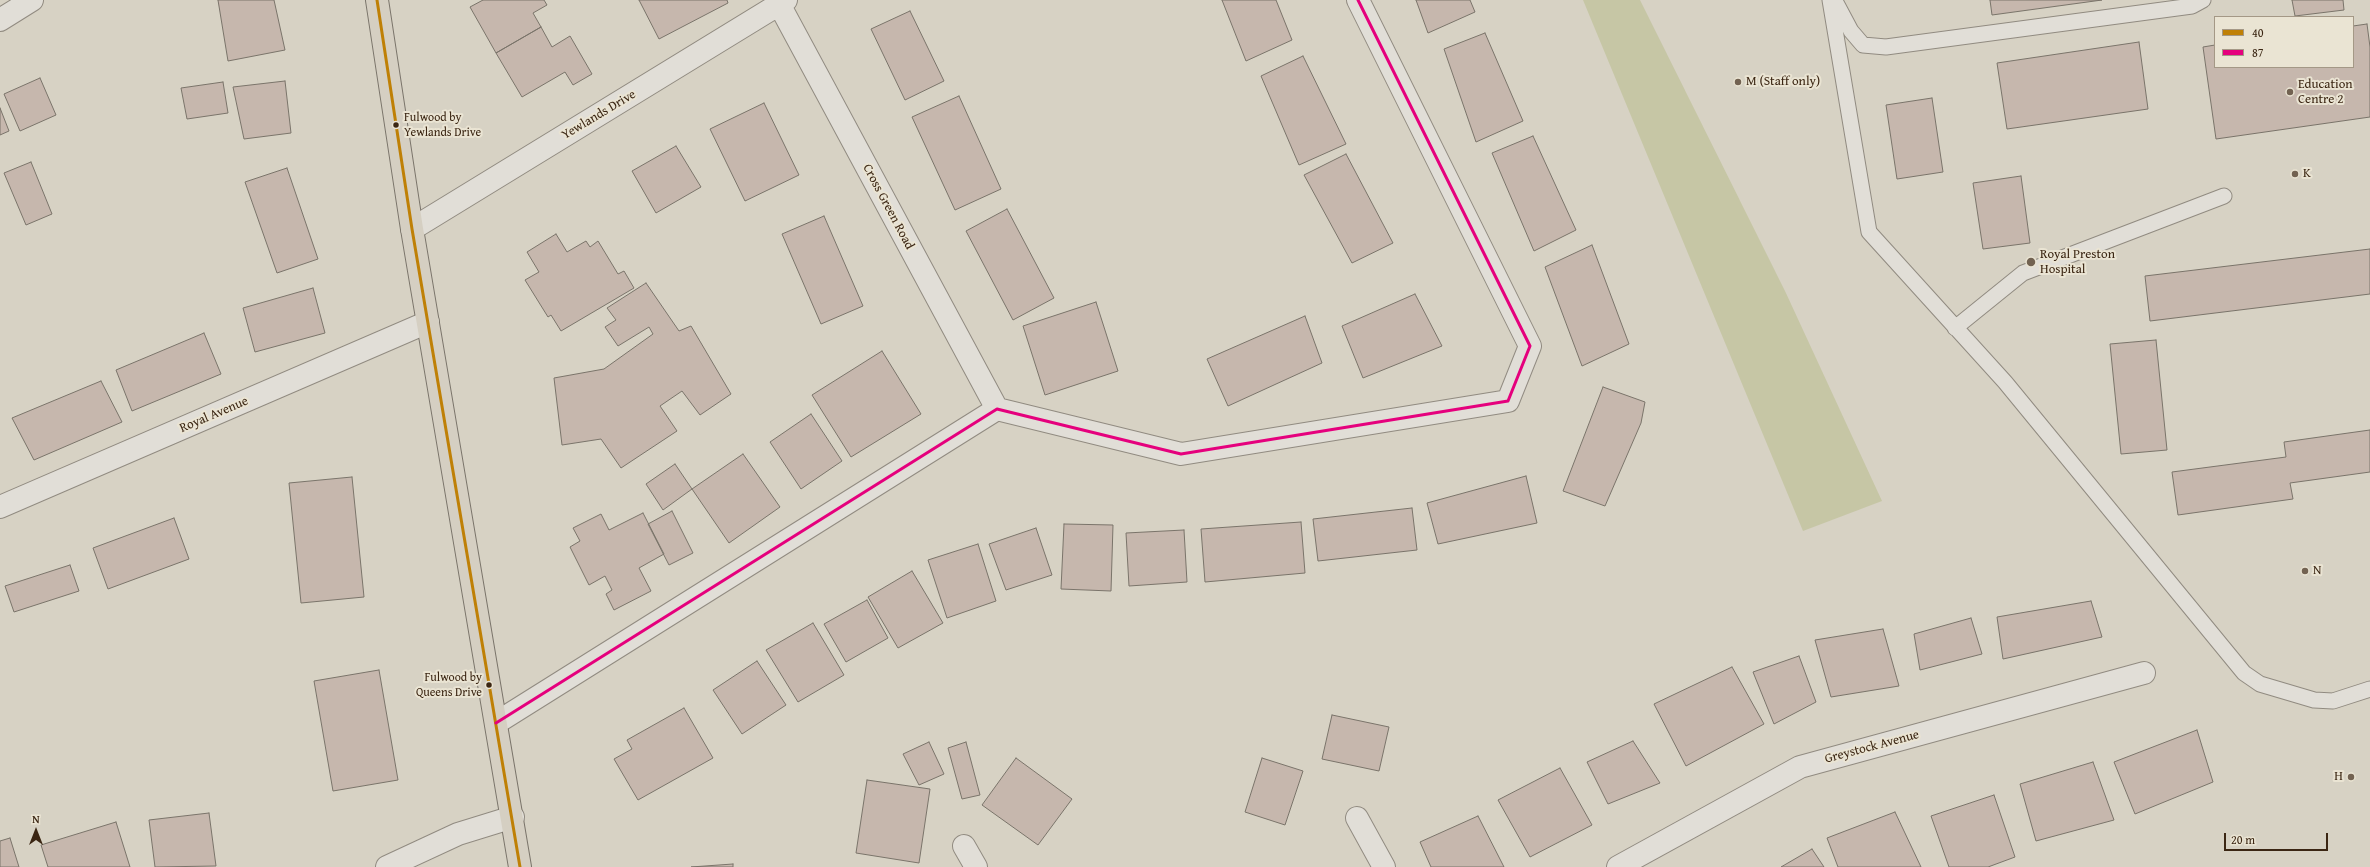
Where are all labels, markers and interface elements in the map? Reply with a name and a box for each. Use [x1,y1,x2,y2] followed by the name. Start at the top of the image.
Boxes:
[2214,16,2354,68] legend
[2252,24,2264,41] text: 40
[2252,44,2264,61] text: 87
[1746,74,1820,90] place label: M (Staff only)
[1733,77,1743,87] marker: M (Staff only)
[2298,77,2353,108] place label: Education Centre 2
[559,87,639,143] street label: Yewlands Drive
[2285,87,2295,97] marker: Education Centre 2
[404,111,481,139] place label: Fulwood by Yewlands Drive
[391,120,401,130] marker: Fulwood by Yewlands Drive
[859,162,917,252] street label: Cross Green Road
[2303,166,2311,182] place label: K
[2290,169,2300,179] marker: K
[2040,247,2115,278] place label: Royal Preston Hospital
[2025,256,2037,268] marker: Royal Preston Hospital
[177,394,251,436] street label: Royal Avenue
[2313,563,2321,579] place label: N
[2300,566,2310,576] marker: N
[416,671,482,699] place label: Fulwood by Queens Drive
[484,680,494,690] marker: Fulwood by Queens Drive
[1823,727,1921,767] street label: Greystock Avenue
[2334,769,2343,785] place label: H
[2346,772,2356,782] marker: H
[16,811,56,851] north arrow
[32,811,40,827] text: N
[2226,825,2330,851] scale bar
[2231,831,2255,848] text: 20 m

